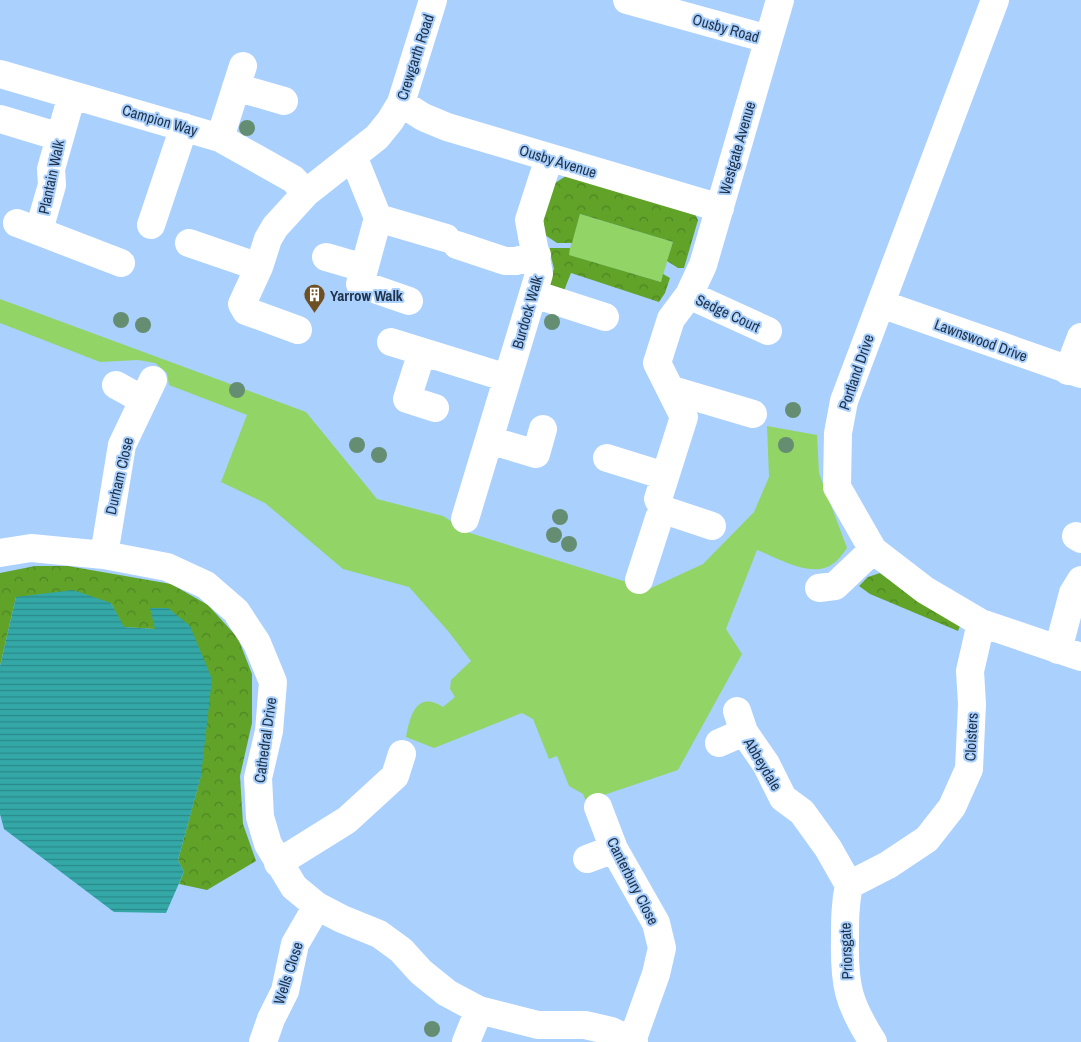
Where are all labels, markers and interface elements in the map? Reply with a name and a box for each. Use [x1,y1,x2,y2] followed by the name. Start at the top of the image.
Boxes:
[690,8,762,48] street label: Ousby Road
[391,11,439,103] street label: Crewgarth Road
[120,99,201,141] street label: Campion Way
[714,99,760,197] street label: Westgate Avenue
[33,137,69,216] street label: Plantain Walk
[517,139,599,183] street label: Ousby Avenue
[507,272,548,351] street label: Burdock Walk
[302,283,326,314] building icon: Yarrow Walk
[330,285,403,306] place label: Yarrow Walk
[692,289,764,337] street label: Sedge Court
[931,313,1031,367] street label: Lawnswood Drive
[833,331,879,413] street label: Portland Drive
[100,435,138,517] street label: Durham Close
[249,696,281,784] street label: Cathedral Drive
[959,712,983,762] street label: Cloisters
[739,733,787,794] street label: Abbeydale
[602,834,664,929] street label: Canterbury Close
[835,922,857,980] street label: Priorsgate
[268,939,308,1007] street label: Wells Close

